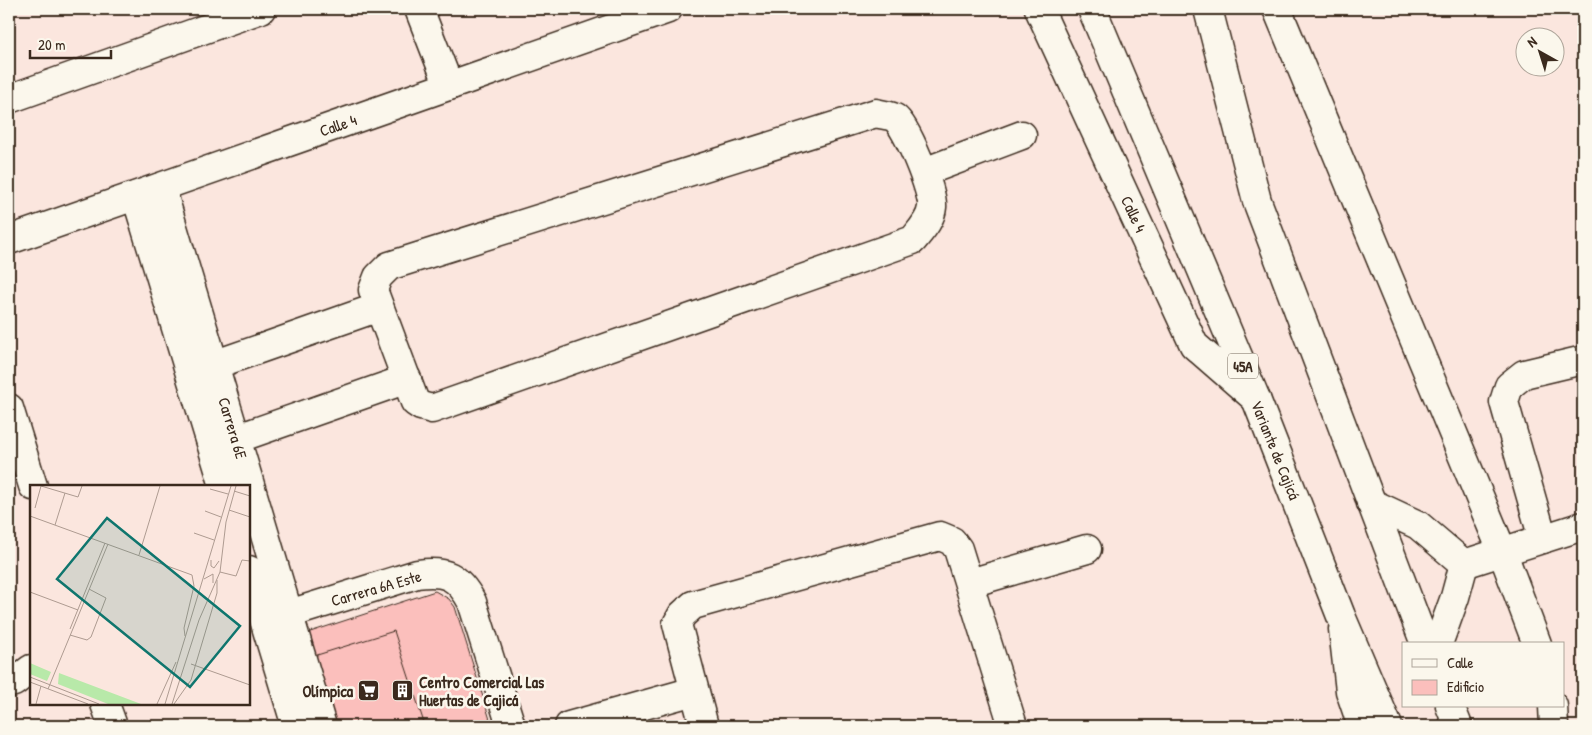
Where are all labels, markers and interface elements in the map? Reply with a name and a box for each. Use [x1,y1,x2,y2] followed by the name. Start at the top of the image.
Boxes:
[30,28,111,60] scale bar
[1514,28,1564,78] north arrow
[1523,31,1541,51] text: N
[38,34,65,55] text: 20 m
[316,108,360,142] street label: Calle 4
[1116,192,1152,236] street label: Calle 4
[1228,354,1258,378] road number: 45A
[213,395,253,461] street label: Carrera 6E
[1246,397,1306,503] street label: Variante de Cajicá
[30,485,250,705] inset map
[328,564,424,611] street label: Carrera 6A Este
[1402,642,1564,708] legend
[1447,652,1474,673] text: Calle
[419,671,545,711] place label: Centro Comercial Las Huertas de Cajicá
[1447,676,1484,697] text: Edificio
[357,679,381,703] supermarket icon: Olímpica
[391,679,415,703] building icon: Centro Comercial Las Huertas de Cajicá
[302,680,354,703] place label: Olímpica

